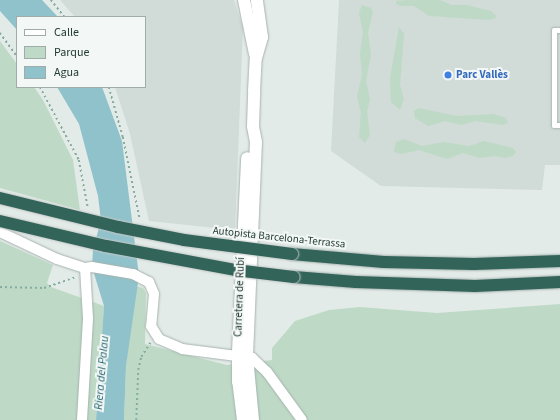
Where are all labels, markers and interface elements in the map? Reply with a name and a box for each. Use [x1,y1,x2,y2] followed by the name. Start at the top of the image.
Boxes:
[16,16,146,88] legend
[54,24,79,41] text: Calle
[54,44,90,61] text: Parque
[54,64,79,81] text: Agua
[456,68,508,82] place label: Parc Vallès
[443,70,453,80] marker: Parc Vallès
[212,224,346,252] street label: Autopista Barcelona-Terrassa
[232,257,248,337] street label: Carretera de Rubí
[92,335,112,411] water label: Riera del Palau

